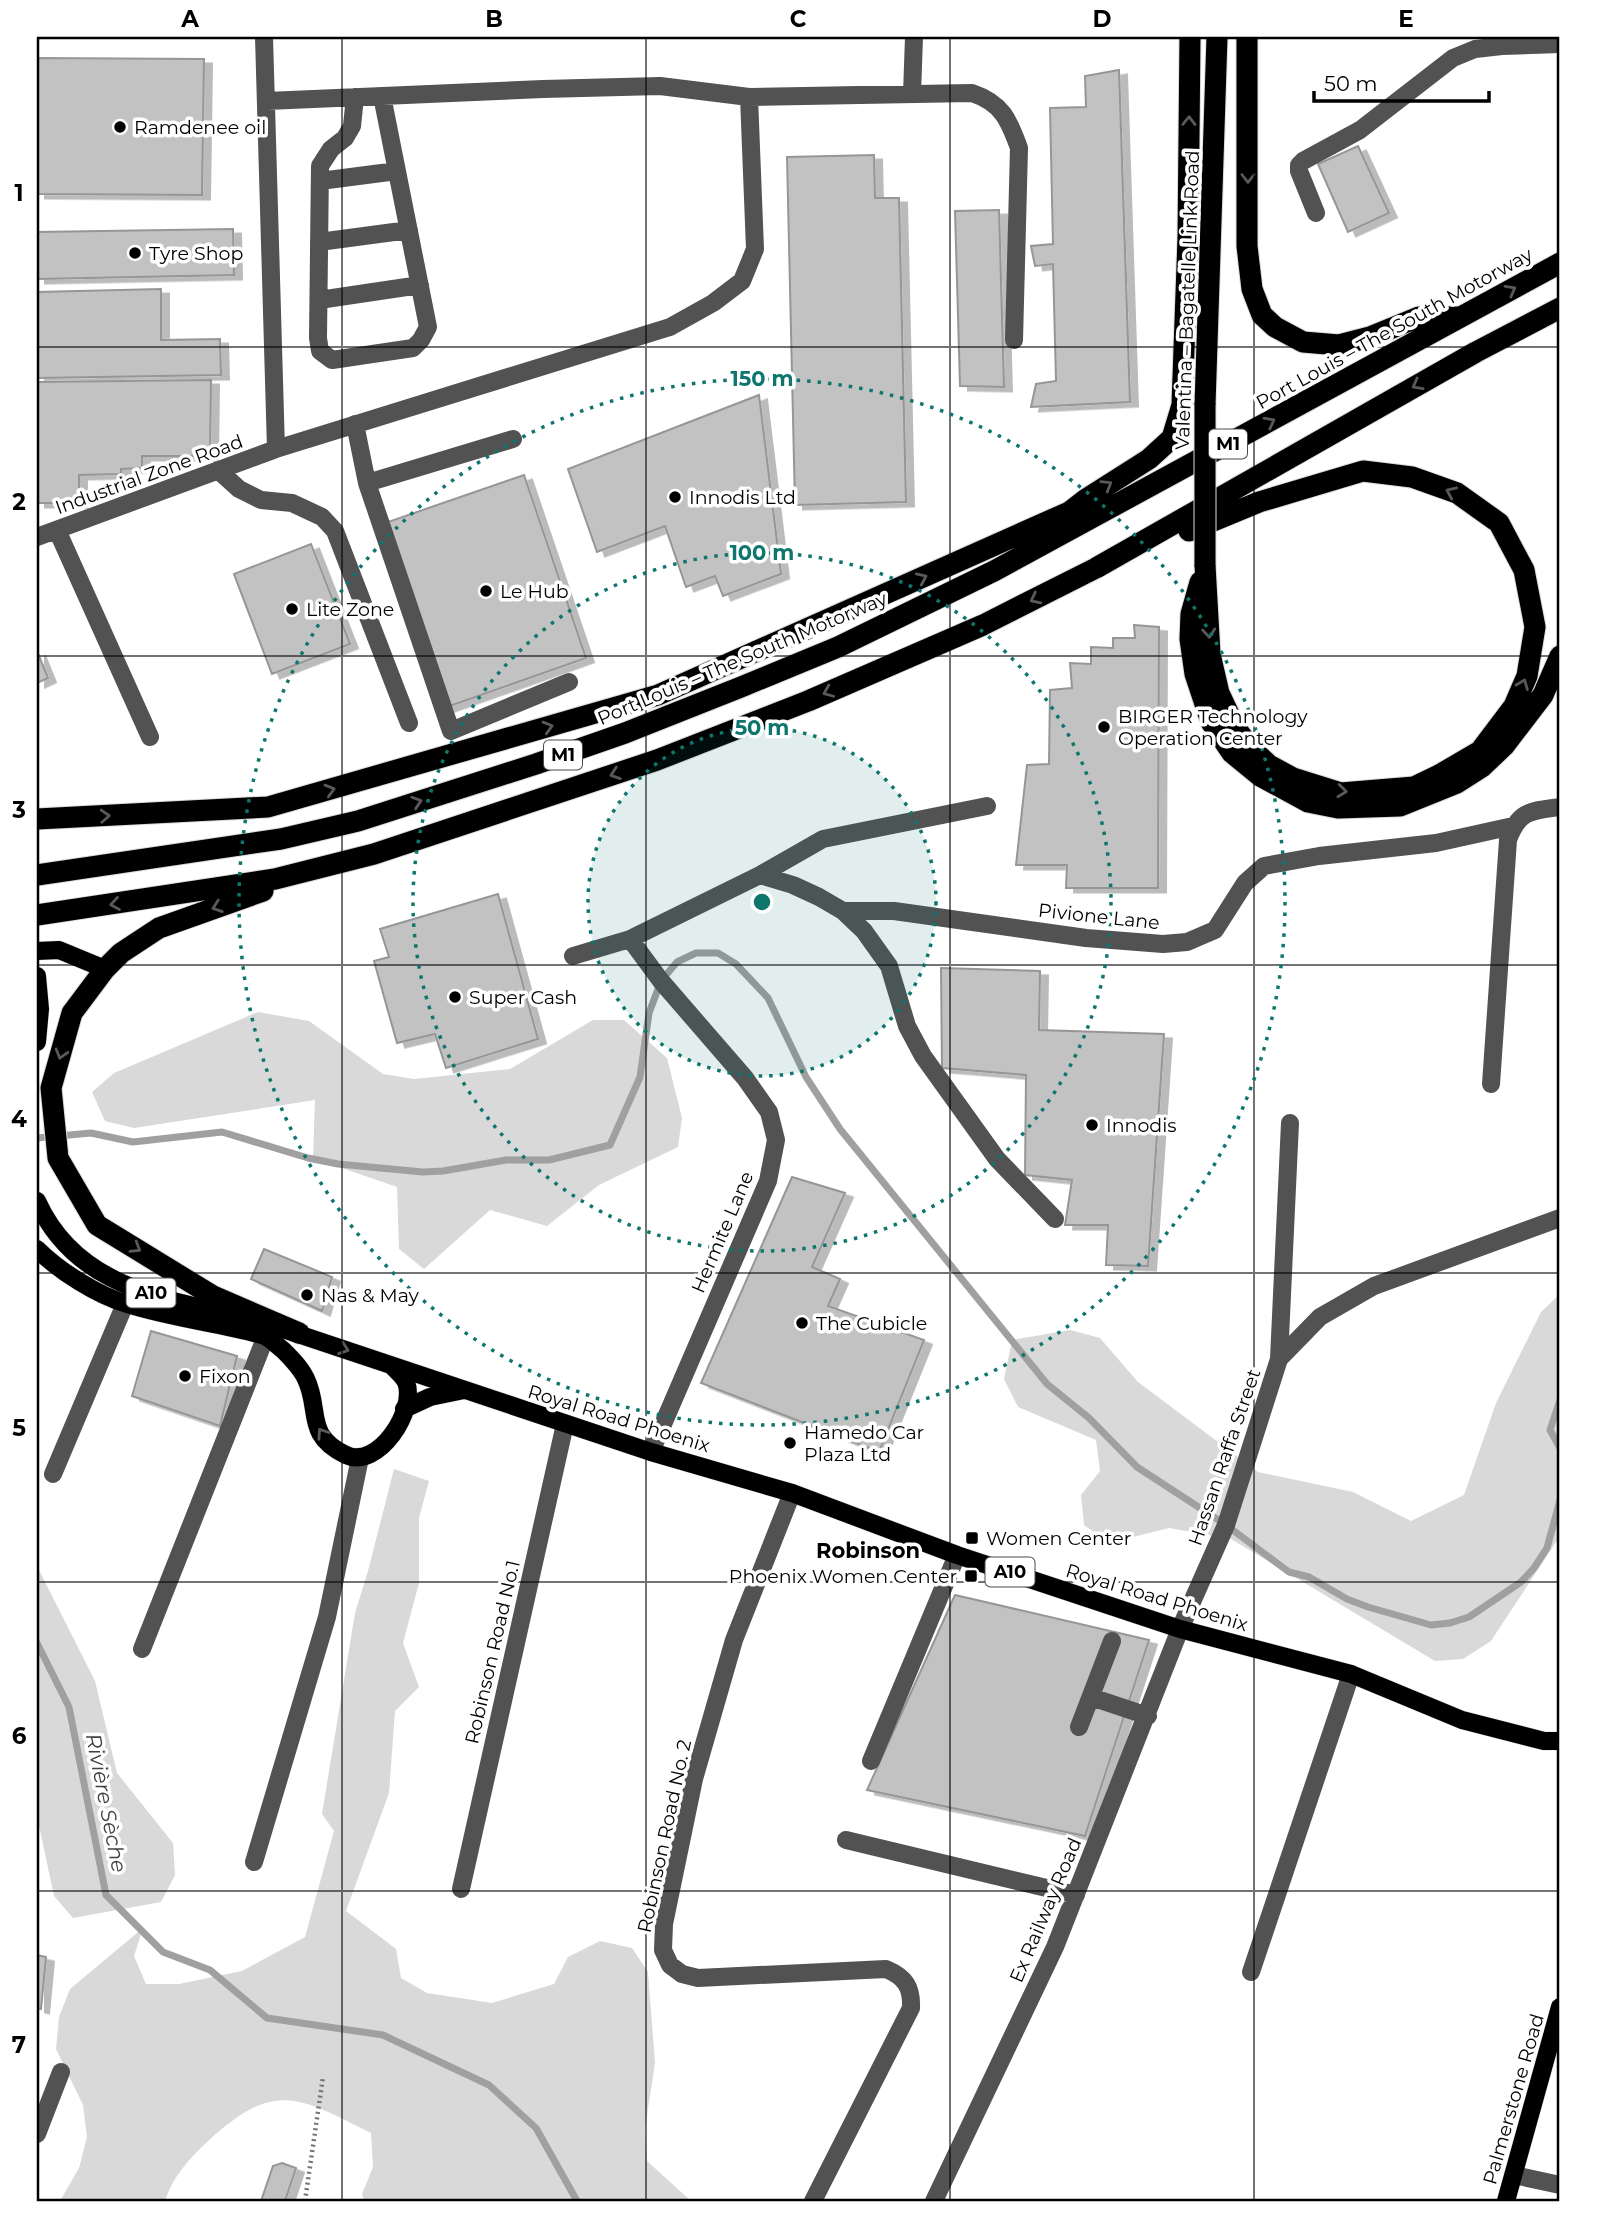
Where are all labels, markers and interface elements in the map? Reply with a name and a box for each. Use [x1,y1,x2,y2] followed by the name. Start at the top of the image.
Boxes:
[180,5,199,33] text: A
[485,5,503,33] text: B
[790,5,807,33] text: C
[1093,5,1112,33] text: D
[1398,5,1414,33] text: E
[1314,60,1488,104] scale bar
[1324,71,1378,96] text: 50 m
[1181,115,1197,126] one-way arrow
[134,116,266,139] place label: Ramdenee oil
[112,119,128,135] marker: Ramdenee oil
[1171,150,1204,450] street label: Valentina – Bagatelle Link Road
[1240,174,1256,184] one-way arrow
[14,179,24,207] text: 1
[149,242,243,265] place label: Tyre Shop
[1252,242,1537,414] street label: Port Louis – The South Motorway
[127,245,143,261] marker: Tyre Shop
[1504,285,1516,298] one-way arrow
[731,366,793,391] text: 150 m
[1411,377,1424,390] one-way arrow
[1263,417,1275,430] one-way arrow
[52,430,246,519] street label: Industrial Zone Road
[1209,430,1247,458] road number: M1
[1100,481,1113,494] one-way arrow
[689,486,796,509] place label: Innodis Ltd
[1446,486,1459,500] one-way arrow
[12,488,26,516] text: 2
[667,489,683,505] marker: Innodis Ltd
[730,540,794,565] text: 100 m
[915,572,927,586] one-way arrow
[500,580,569,603] place label: Le Hub
[478,583,494,599] marker: Le Hub
[594,587,891,730] street label: Port Louis – The South Motorway
[1030,590,1042,604] one-way arrow
[306,598,394,621] place label: Lite Zone
[284,601,300,617] marker: Lite Zone
[1201,628,1216,639] one-way arrow
[1514,679,1528,691] one-way arrow
[822,684,834,698] one-way arrow
[1118,705,1308,750] place label: BIRGER Technology Operation Center
[735,715,789,740] text: 50 m
[1096,719,1112,735] marker: BIRGER Technology Operation Center
[542,720,554,735] one-way arrow
[544,740,582,770] road number: M1
[610,766,622,780] one-way arrow
[323,783,335,798] one-way arrow
[1337,783,1348,798] one-way arrow
[11,796,26,824] text: 3
[411,796,423,811] one-way arrow
[100,808,111,823] one-way arrow
[750,890,774,914] centre of rings
[109,896,121,911] one-way arrow
[211,899,223,913] one-way arrow
[1037,899,1161,934] street label: Pivione Lane
[469,986,577,1009] place label: Super Cash
[447,989,463,1005] marker: Super Cash
[54,1048,69,1060] one-way arrow
[11,1105,27,1133] text: 4
[1106,1114,1177,1137] place label: Innodis
[1084,1117,1100,1133] marker: Innodis
[686,1168,758,1297] street label: Hermite Lane
[128,1239,141,1252] one-way arrow
[127,1278,176,1308] road number: A10
[321,1284,420,1307] place label: Nas & May
[299,1287,315,1303] marker: Nas & May
[816,1312,927,1335] place label: The Cubicle
[794,1315,810,1331] marker: The Cubicle
[338,1340,350,1355] one-way arrow
[199,1365,251,1388] place label: Fixon
[1183,1365,1266,1549] street label: Hassan Raffa Street
[177,1368,193,1384] marker: Fixon
[525,1380,713,1457] street label: Royal Road Phoenix
[12,1414,26,1442] text: 5
[804,1421,924,1466] place label: Hamedo Car Plaza Ltd
[318,1428,330,1441] one-way arrow
[782,1435,798,1451] marker: Hamedo Car Plaza Ltd
[986,1527,1131,1550] place label: Women Center
[964,1530,980,1546] marker: Women Center
[816,1538,920,1563] district label: Robinson
[460,1558,525,1746] street label: Robinson Road No.1
[986,1558,1034,1587] road number: A10
[1063,1559,1251,1636] street label: Royal Road Phoenix
[729,1565,957,1588] place label: Phoenix Women Center
[963,1568,979,1584] marker: Phoenix Women Center
[12,1722,27,1750] text: 6
[81,1731,132,1875] water label: Rivière Sèche
[633,1737,696,1935] street label: Robinson Road No. 2
[1005,1834,1086,1986] street label: Ex Railway Road
[1478,2011,1549,2187] street label: Palmerstone Road
[12,2031,26,2059] text: 7

